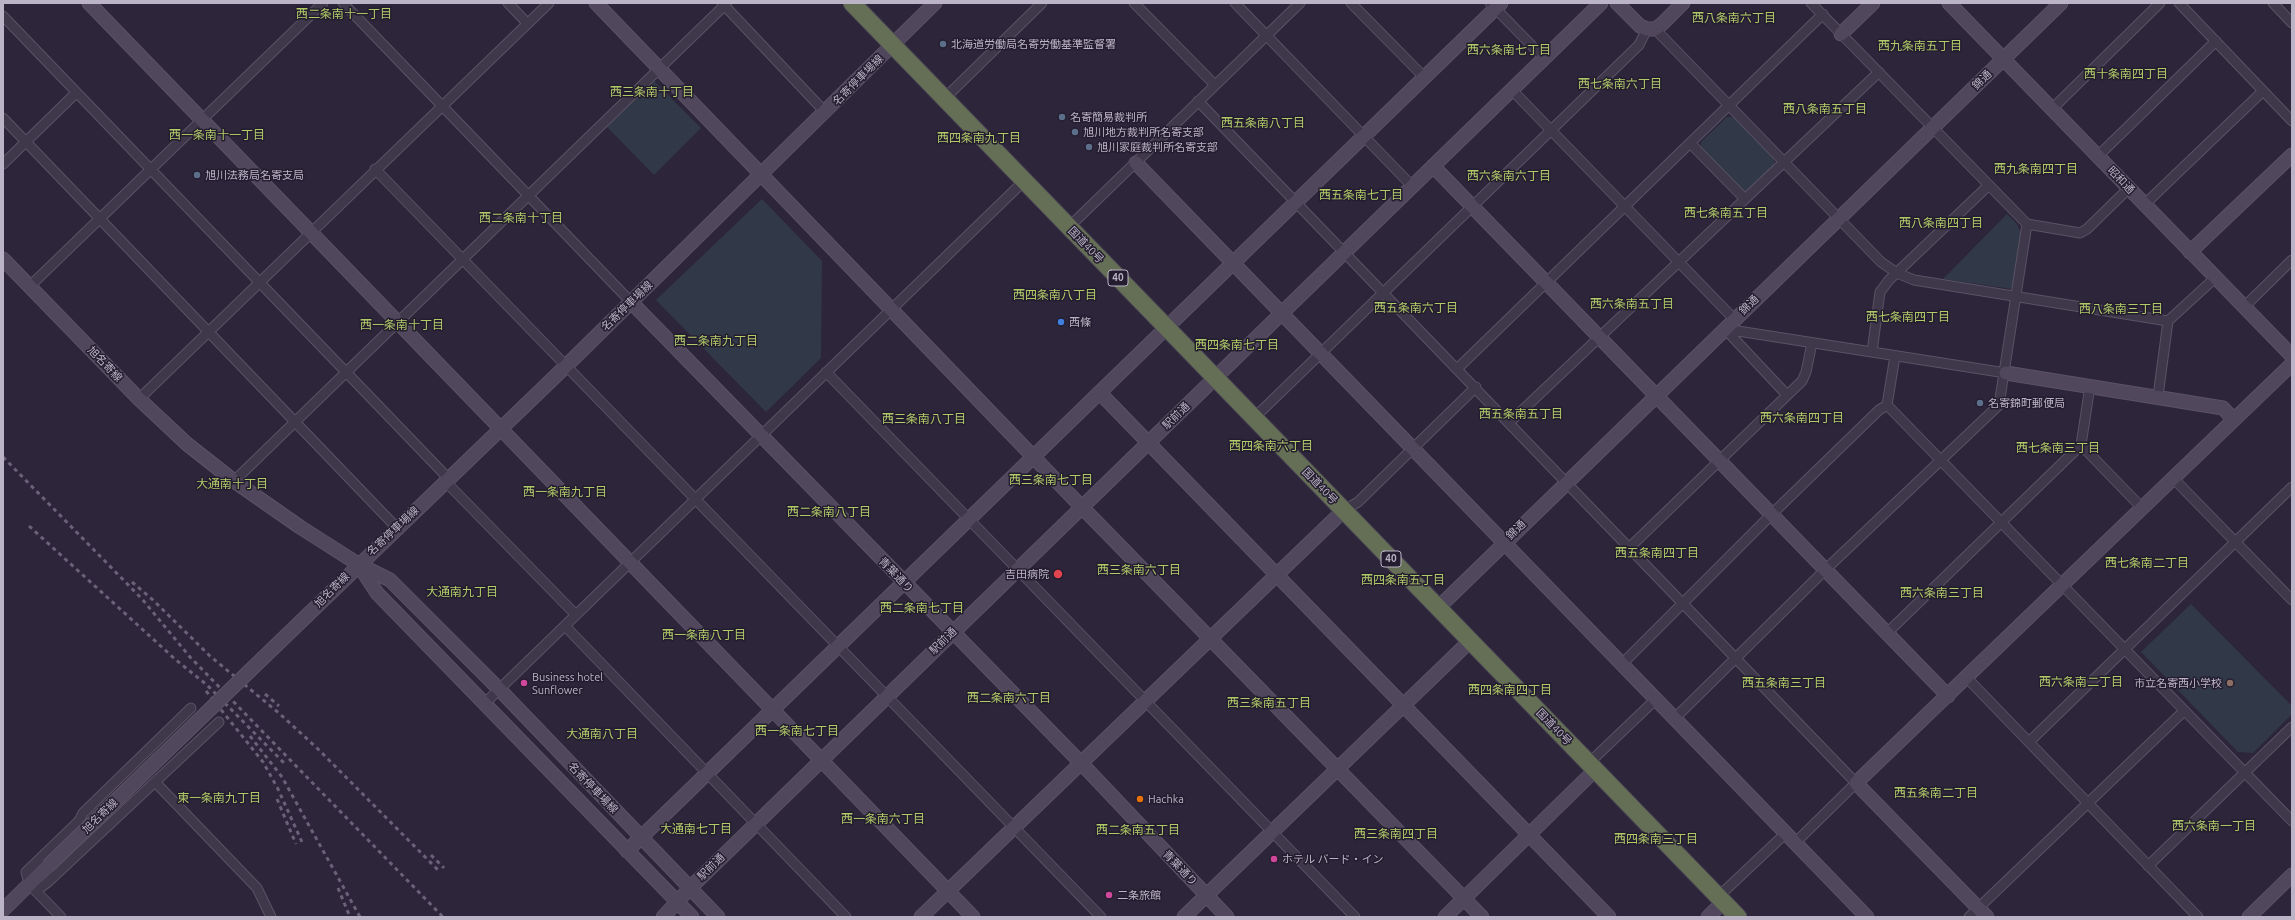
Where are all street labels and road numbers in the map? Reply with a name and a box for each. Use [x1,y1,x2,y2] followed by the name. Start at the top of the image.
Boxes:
[830,52,886,108] street label: 名寄停車場線
[1970,68,1994,92] street label: 錦通
[2105,164,2137,196] street label: 昭和通
[1065,224,1107,266] street label: 国道40号
[1108,270,1128,286] road number: 40
[599,278,655,334] street label: 名寄停車場線
[1737,293,1761,317] street label: 錦通
[85,344,125,384] street label: 旭名寄線
[1160,400,1192,432] street label: 駅前通
[1299,465,1341,507] street label: 国道40号
[364,504,422,558] street label: 名寄停車場線
[1504,518,1528,542] street label: 錦通
[1381,551,1401,567] road number: 40
[876,555,916,595] street label: 青葉通り
[312,570,352,610] street label: 旭名寄線
[927,625,959,657] street label: 駅前通
[1533,706,1575,748] street label: 国道40号
[565,760,621,816] street label: 名寄停車場線
[80,796,120,836] street label: 旭名寄線
[1160,848,1200,888] street label: 青葉通り
[695,851,727,883] street label: 駅前通

